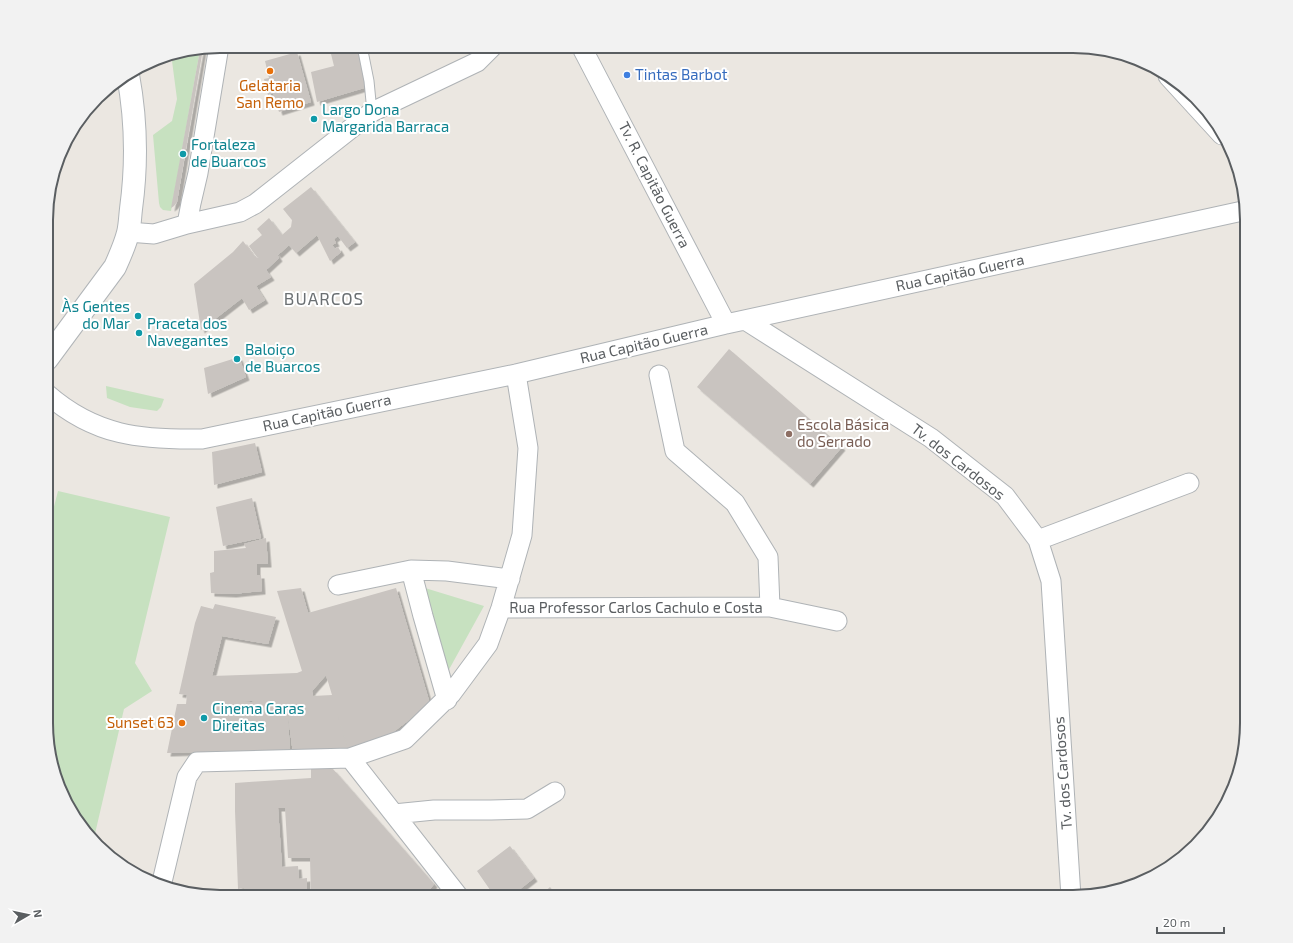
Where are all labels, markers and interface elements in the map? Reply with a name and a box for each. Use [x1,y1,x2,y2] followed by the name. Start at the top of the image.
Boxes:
[635,65,728,83] place label: Tintas Barbot
[265,66,275,76] marker: Gelataria San Remo
[622,70,632,80] marker: Tintas Barbot
[236,76,304,111] place label: Gelataria San Remo
[322,100,449,135] place label: Largo Dona Margarida Barraca
[309,114,319,124] marker: Largo Dona Margarida Barraca
[615,118,695,251] street label: Tv. R. Capitão Guerra
[191,135,266,170] place label: Fortaleza de Buarcos
[178,149,188,159] marker: Fortaleza de Buarcos
[894,250,1026,294] street label: Rua Capitão Guerra
[284,288,364,308] district label: BUARCOS
[62,297,130,332] place label: Às Gentes do Mar
[133,311,143,321] marker: Às Gentes do Mar
[147,314,228,349] place label: Praceta dos Navegantes
[578,320,709,366] street label: Rua Capitão Guerra
[134,328,144,338] marker: Praceta dos Navegantes
[245,340,320,375] place label: Baloiço de Buarcos
[232,354,242,364] marker: Baloiço de Buarcos
[261,390,393,434] street label: Rua Capitão Guerra
[797,415,889,450] place label: Escola Básica do Serrado
[908,419,1009,503] street label: Tv. dos Cardosos
[784,429,794,439] marker: Escola Básica do Serrado
[509,598,763,616] street label: Rua Professor Carlos Cachulo e Costa
[212,699,304,734] place label: Cinema Caras Direitas
[107,713,174,731] place label: Sunset 63
[199,713,209,723] marker: Cinema Caras Direitas
[1049,716,1075,830] street label: Tv. dos Cardosos
[177,718,187,728] marker: Sunset 63
[8,895,48,935] north arrow
[31,908,45,918] text: N
[1157,909,1224,935] scale bar
[1163,915,1190,929] text: 20 m

